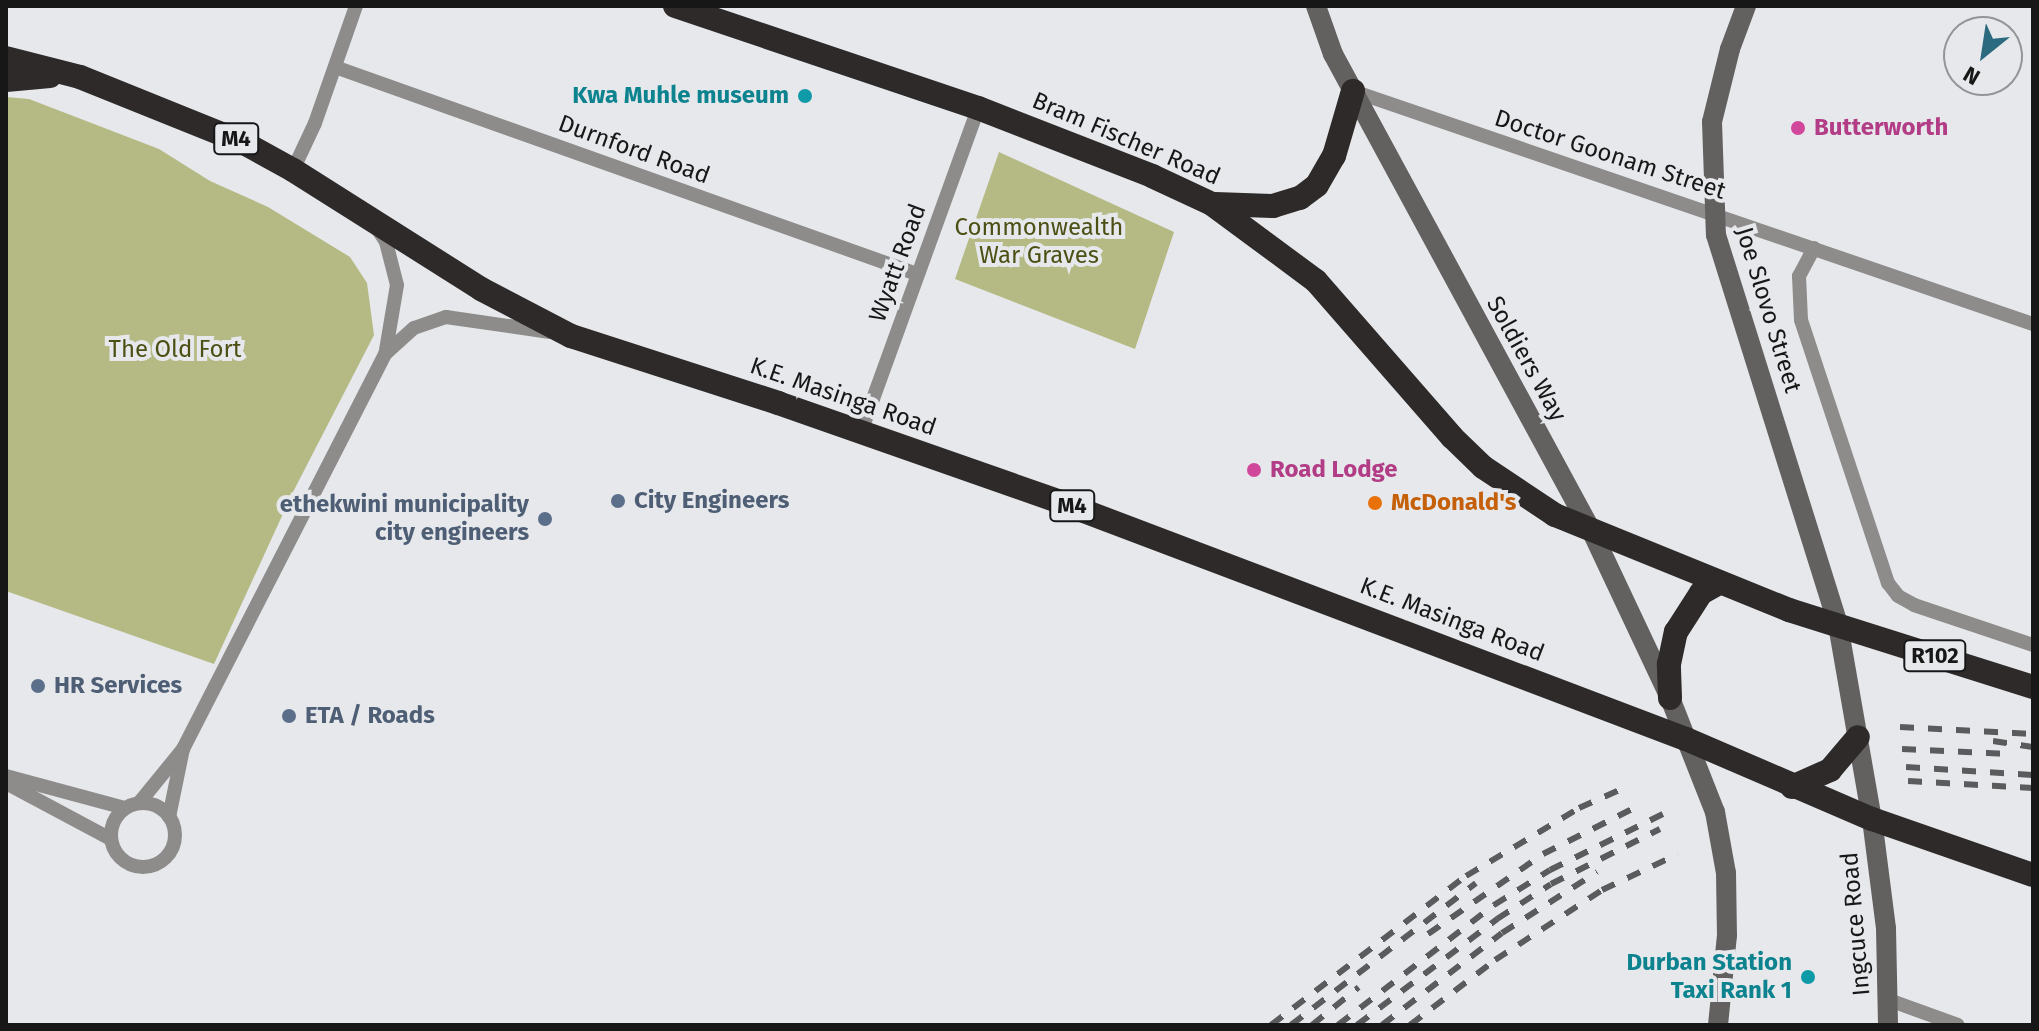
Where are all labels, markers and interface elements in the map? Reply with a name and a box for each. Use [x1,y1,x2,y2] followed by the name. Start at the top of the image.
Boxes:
[1943,16,2023,96] north arrow
[1959,60,1985,91] text: N
[572,82,789,110] place label: Kwa Muhle museum
[1028,86,1224,192] street label: Bram Fischer Road
[796,87,814,105] marker: Kwa Muhle museum
[1491,104,1729,206] street label: Doctor Goonam Street
[554,109,714,191] street label: Durnford Road
[1814,114,1948,142] place label: Butterworth
[1789,119,1807,137] marker: Butterworth
[212,121,260,157] road number: M4
[863,200,933,326] street label: Wyatt Road
[955,214,1123,270] park label: Commonwealth War Graves
[1729,224,1807,396] street label: Joe Slovo Street
[1480,292,1572,426] street label: Soldiers Way
[108,336,242,364] park label: The Old Fort
[746,352,940,442] street label: K.E. Masinga Road
[1270,456,1398,484] place label: Road Lodge
[1245,461,1263,479] marker: Road Lodge
[634,487,789,515] place label: City Engineers
[1048,488,1096,524] road number: M4
[1391,489,1516,517] place label: McDonald's
[280,491,529,547] place label: ethekwini municipality city engineers
[609,492,627,510] marker: City Engineers
[1366,494,1384,512] marker: McDonald's
[536,510,554,528] marker: ethekwini municipality city engineers
[1356,572,1548,668] street label: K.E. Masinga Road
[1903,638,1967,674] road number: R102
[54,672,182,700] place label: HR Services
[29,677,47,695] marker: HR Services
[305,702,435,730] place label: ETA / Roads
[280,707,298,725] marker: ETA / Roads
[1835,851,1877,997] street label: Ingcuce Road
[1626,949,1792,1005] place label: Durban Station Taxi Rank 1
[1799,968,1817,986] marker: Durban Station Taxi Rank 1

